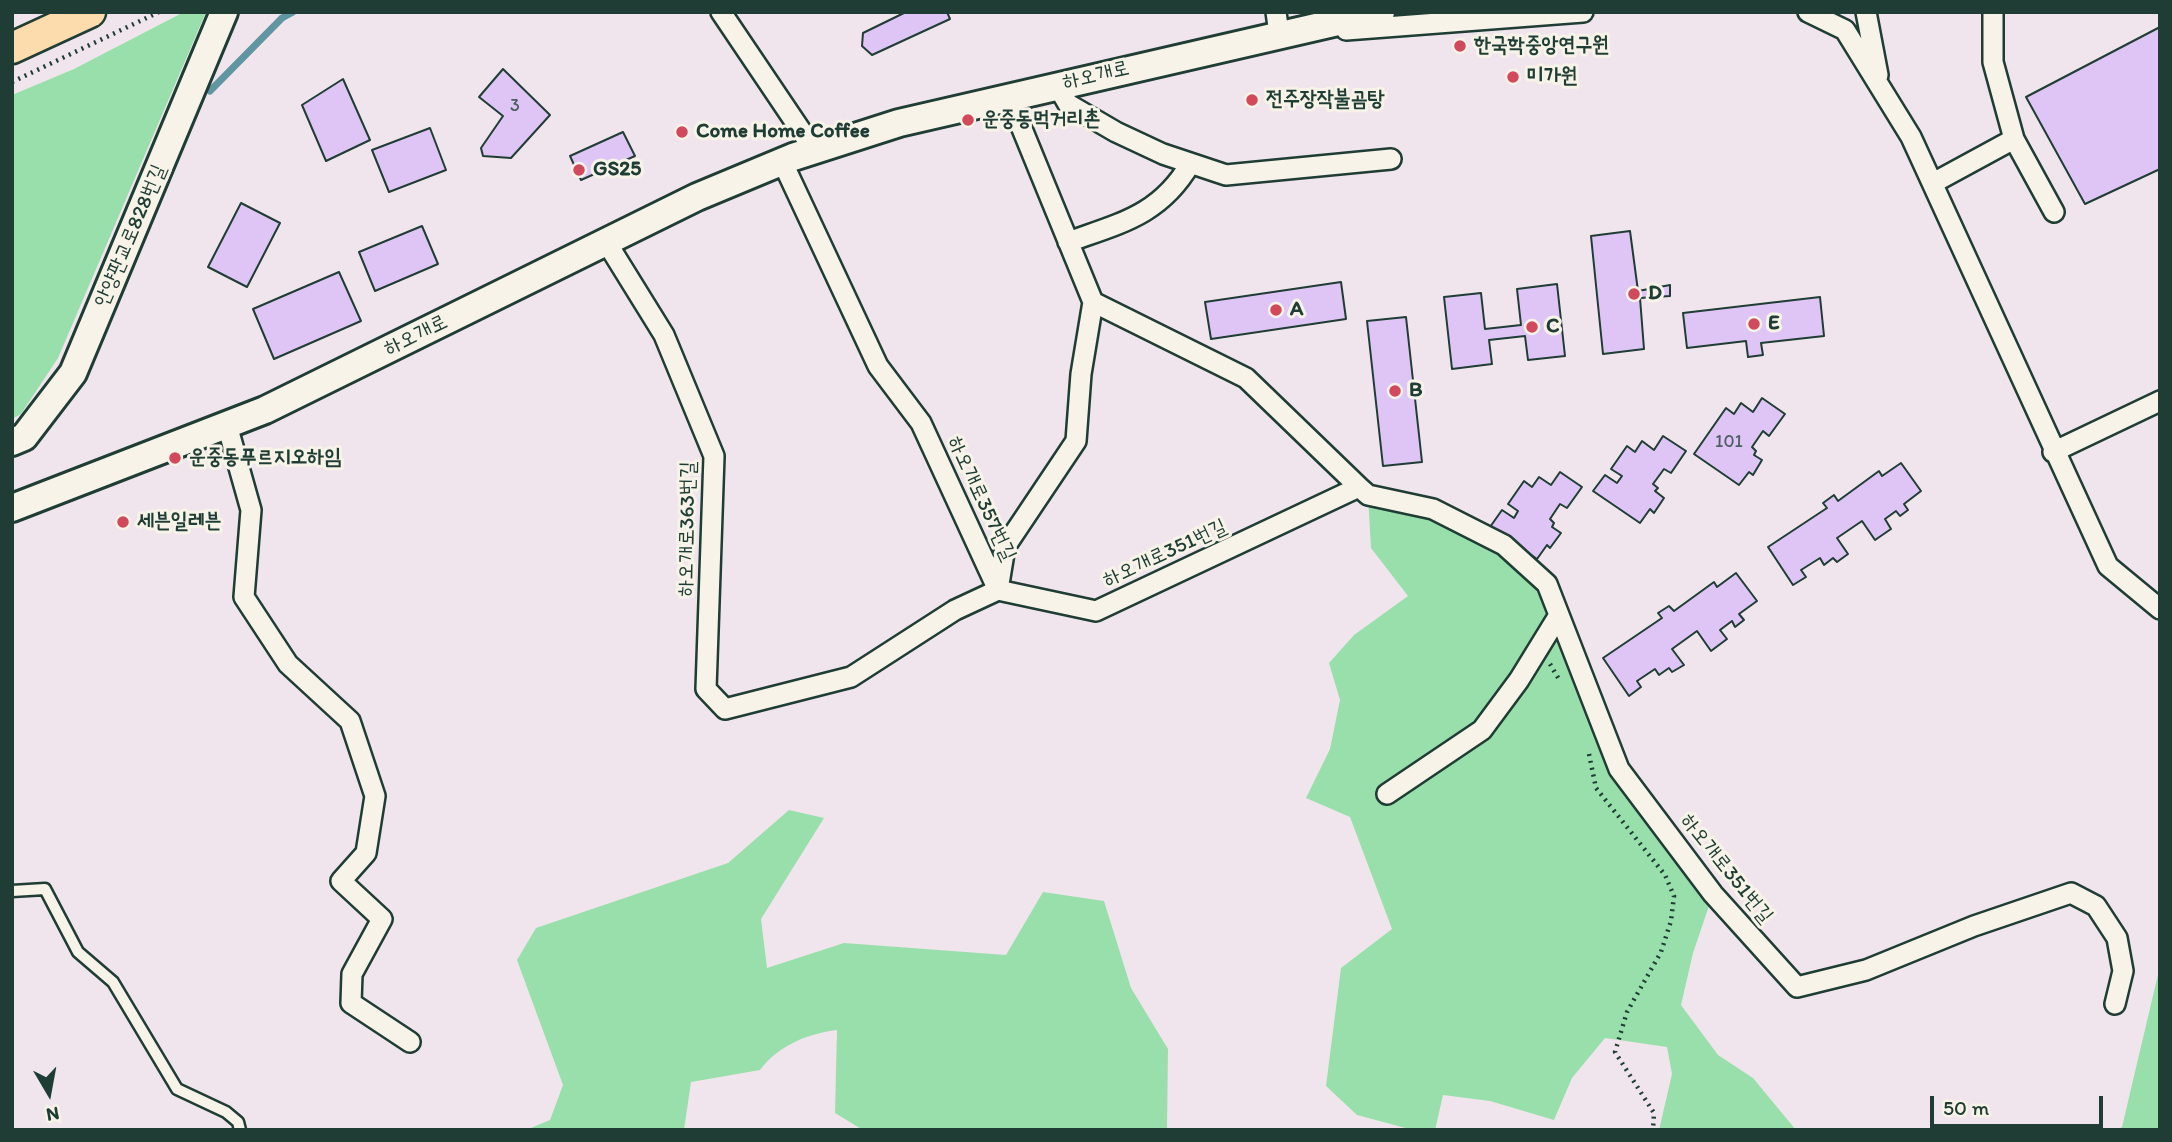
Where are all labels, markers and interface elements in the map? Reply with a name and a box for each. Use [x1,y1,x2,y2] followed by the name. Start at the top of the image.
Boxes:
[1474,33,1609,59] place label: 한국학중앙연구원
[1452,38,1468,54] marker: 한국학중앙연구원
[1060,56,1132,96] street label: 하오개로
[1527,64,1578,90] place label: 미가원
[1505,69,1521,85] marker: 미가원
[1266,87,1384,113] place label: 전주장작불곰탕
[1244,92,1260,108] marker: 전주장작불곰탕
[510,95,520,117] house number: 3
[982,107,1100,133] place label: 운중동먹거리촌
[960,112,976,128] marker: 운중동먹거리촌
[696,119,870,145] place label: Come Home Coffee
[674,124,690,140] marker: Come Home Coffee
[593,157,641,183] place label: GS25
[90,161,172,311] street label: 안양판교로828번길
[571,162,587,178] marker: GS25
[1648,281,1662,307] place label: D
[1626,286,1642,302] marker: D
[1290,297,1303,323] place label: A
[1268,302,1284,318] marker: A
[380,310,452,362] street label: 하오개로
[1768,311,1780,337] place label: E
[1546,314,1560,340] place label: C
[1746,316,1762,332] marker: E
[1524,319,1540,335] marker: C
[1409,378,1423,404] place label: B
[1387,383,1403,399] marker: B
[1715,431,1743,453] house number: 101
[941,433,1021,565] street label: 하오개로357번길
[189,445,341,471] place label: 운중동푸르지오하임
[167,450,183,466] marker: 운중동푸르지오하임
[674,461,702,597] street label: 하오개로363번길
[137,509,221,535] place label: 세븐일레븐
[115,514,131,530] marker: 세븐일레븐
[1099,514,1231,594] street label: 하오개로351번길
[1674,809,1778,929] street label: 하오개로351번길
[14,1058,84,1128] north arrow
[1934,1082,2107,1126] scale bar
[1943,1095,1989,1120] text: 50 m
[44,1102,61,1127] text: N

